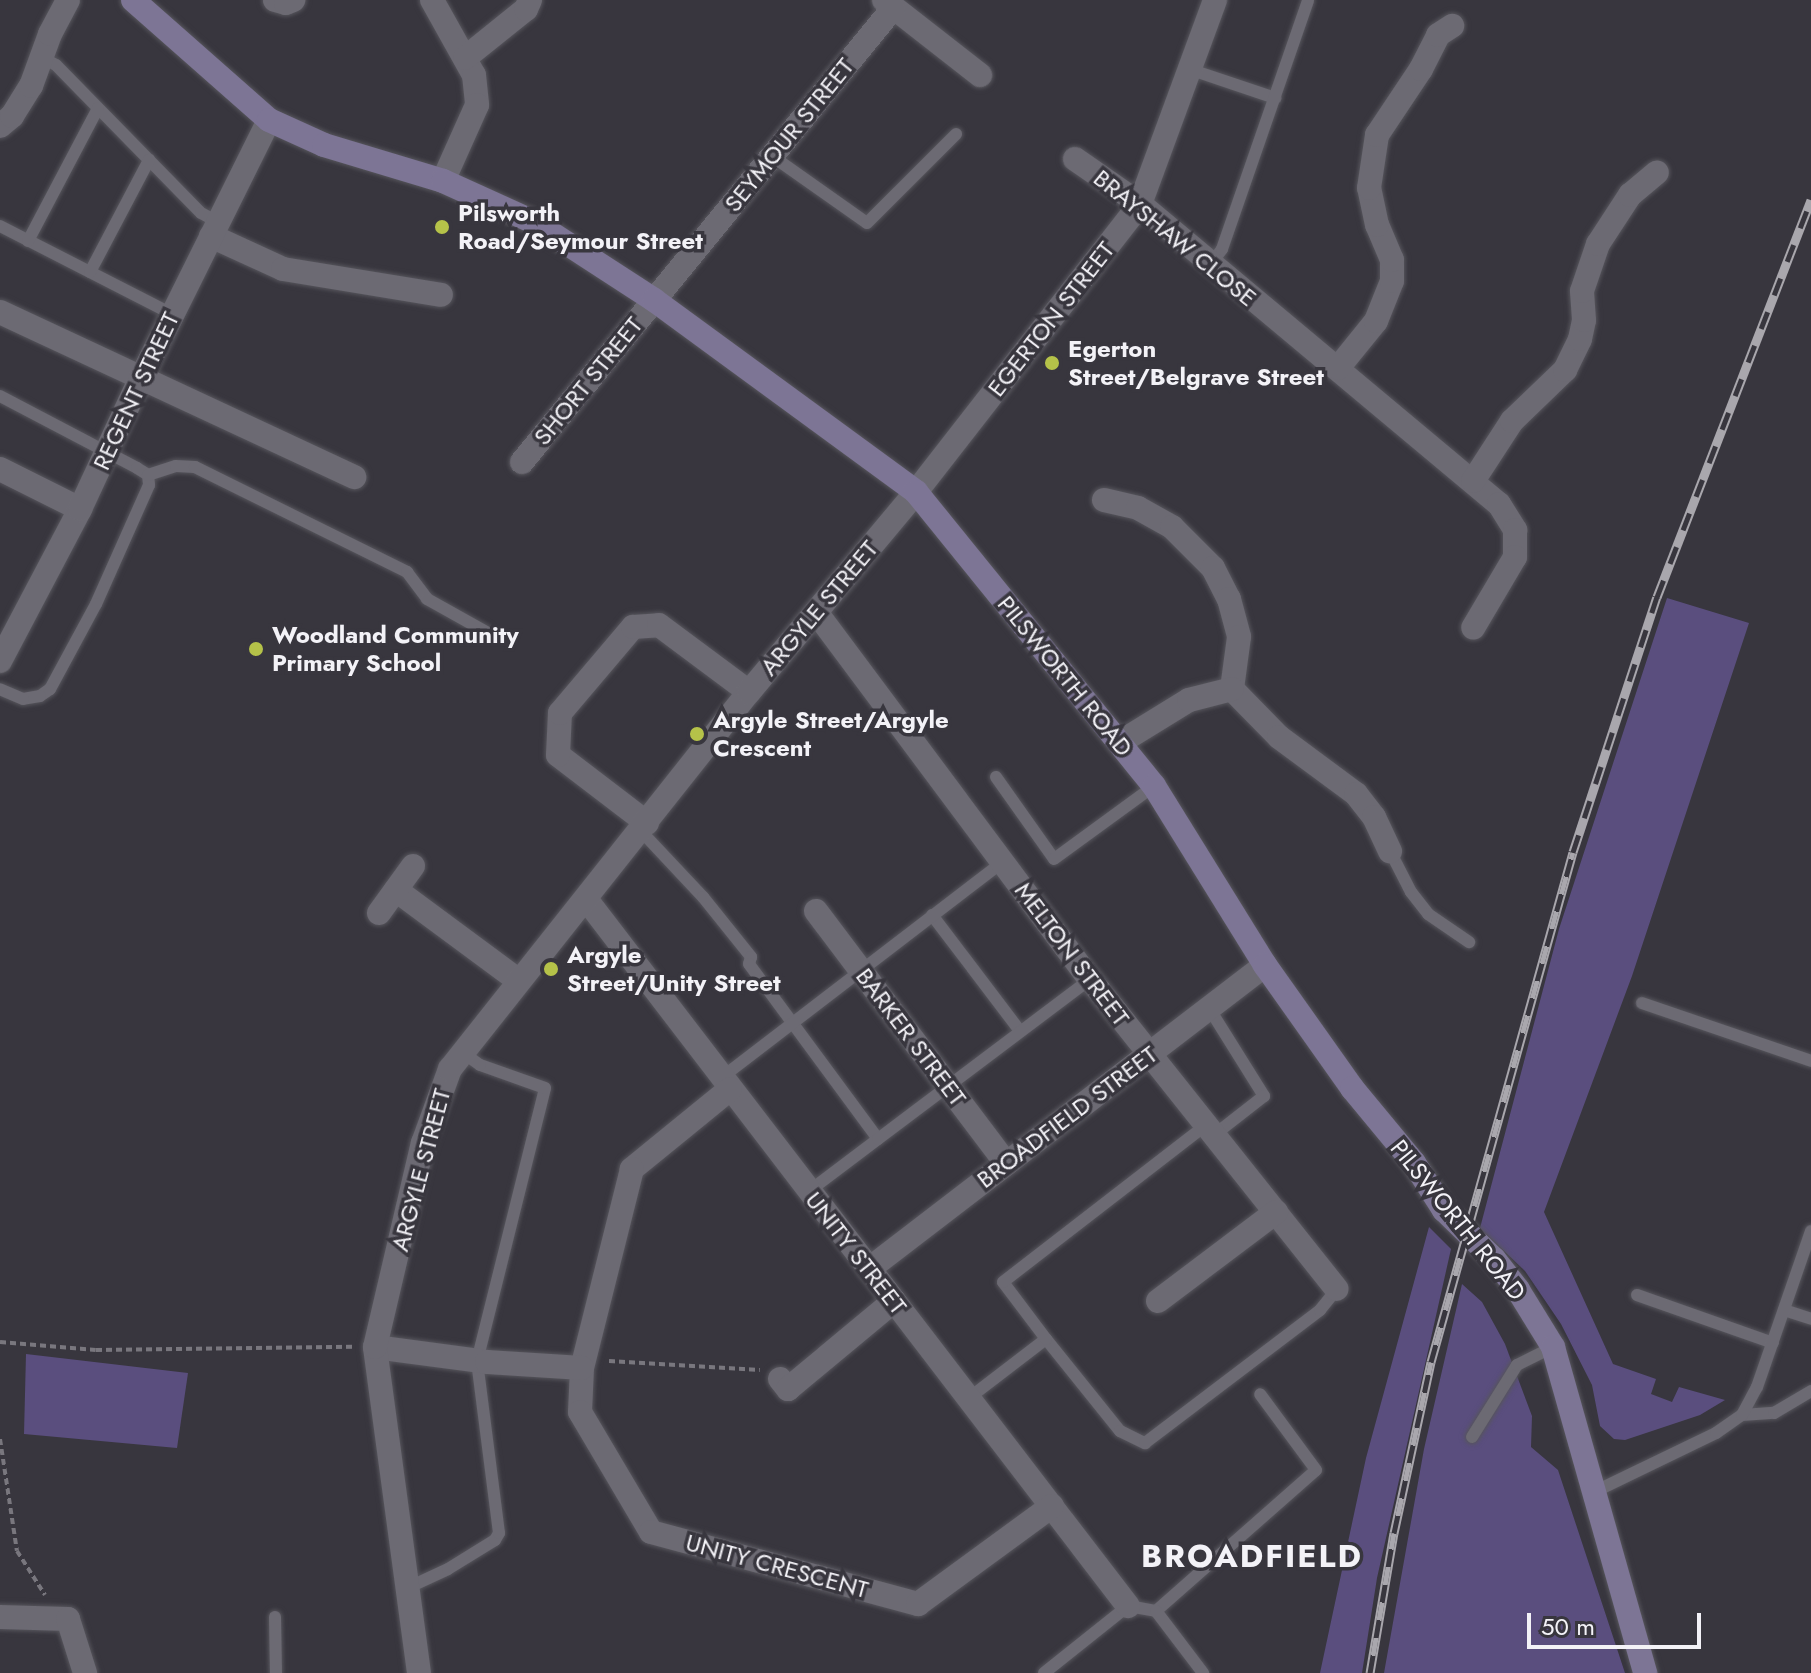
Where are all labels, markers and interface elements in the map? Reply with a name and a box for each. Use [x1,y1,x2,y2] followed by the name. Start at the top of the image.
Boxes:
[718,52,860,218] street label: SEYMOUR STREET
[1088,164,1262,312] street label: BRAYSHAW CLOSE
[458,199,703,255] place label: Pilsworth Road/Seymour Street
[433,218,451,236] marker: Pilsworth Road/Seymour Street
[982,236,1120,402] street label: EGERTON STREET
[87,308,185,474] street label: REGENT STREET
[528,311,648,451] street label: SHORT STREET
[1068,335,1324,391] place label: Egerton Street/Belgrave Street
[1043,354,1061,372] marker: Egerton Street/Belgrave Street
[754,535,884,681] street label: ARGYLE STREET
[991,590,1139,762] street label: PILSWORTH ROAD
[272,621,519,677] place label: Woodland Community Primary School
[247,640,265,658] marker: Woodland Community Primary School
[713,706,949,762] place label: Argyle Street/Argyle Crescent
[688,725,706,743] marker: Argyle Street/Argyle Crescent
[1009,877,1135,1031] street label: MELTON STREET
[567,941,781,997] place label: Argyle Street/Unity Street
[542,960,560,978] marker: Argyle Street/Unity Street
[850,962,972,1112] street label: BARKER STREET
[971,1040,1163,1194] street label: BROADFIELD STREET
[385,1086,457,1254] street label: ARGYLE STREET
[1384,1134,1532,1306] street label: PILSWORTH ROAD
[799,1186,913,1320] street label: UNITY STREET
[683,1528,871,1604] street label: UNITY CRESCENT
[1141,1537,1363,1575] district label: BROADFIELD
[1531,1597,1705,1647] scale bar
[1541,1609,1595,1644] text: 50 m

